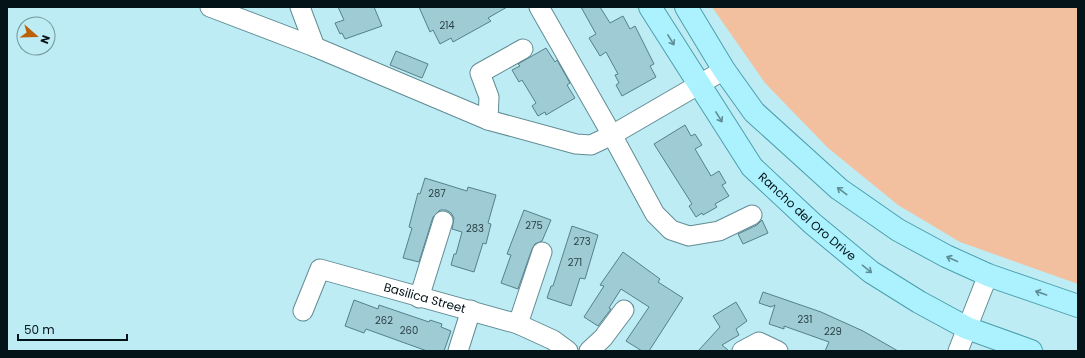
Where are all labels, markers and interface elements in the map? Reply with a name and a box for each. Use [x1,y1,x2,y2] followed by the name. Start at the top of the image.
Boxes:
[16,16,56,56] north arrow
[439,18,455,33] house number: 214
[36,33,54,46] text: N
[667,34,675,46] one-way arrow
[714,112,723,123] one-way arrow
[755,168,860,264] street label: Rancho del Oro Drive
[428,186,446,201] house number: 287
[836,187,847,195] one-way arrow
[525,218,543,233] house number: 275
[466,221,484,236] house number: 283
[573,234,591,249] house number: 273
[568,255,582,270] house number: 271
[946,255,958,262] one-way arrow
[862,265,873,274] one-way arrow
[382,278,468,317] street label: Basilica Street
[1035,289,1047,297] one-way arrow
[798,312,812,327] house number: 231
[375,313,393,328] house number: 262
[18,316,127,342] scale bar
[24,321,55,338] text: 50 m
[400,323,418,338] house number: 260
[824,324,842,339] house number: 229

